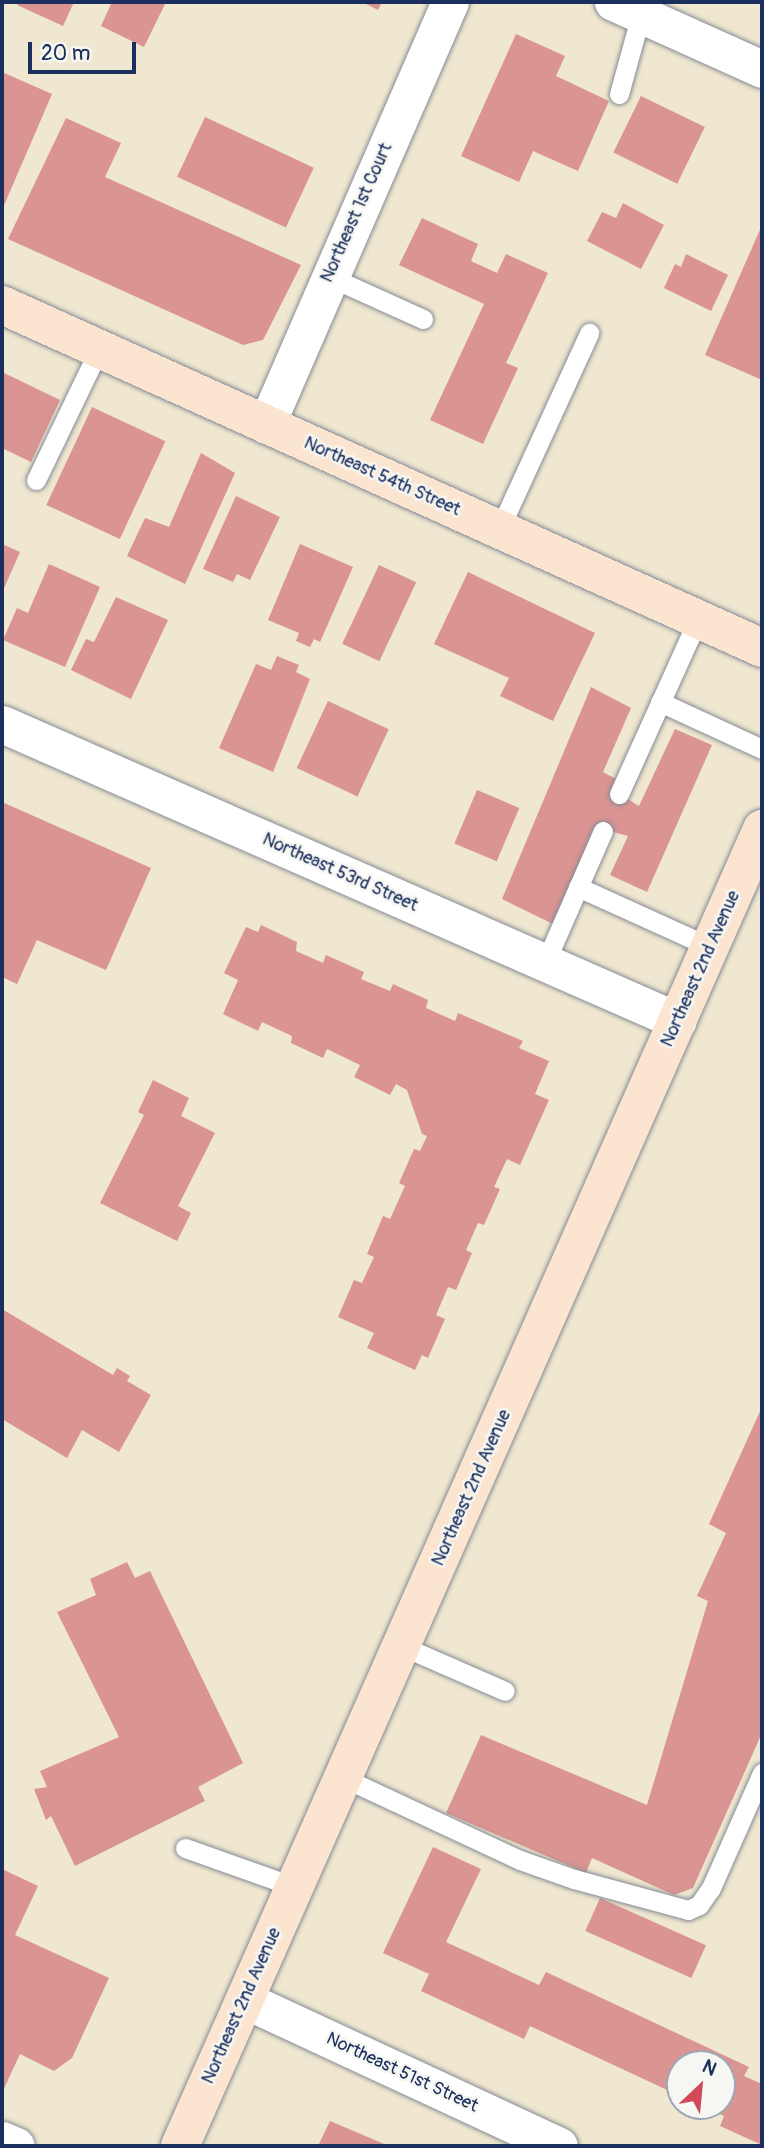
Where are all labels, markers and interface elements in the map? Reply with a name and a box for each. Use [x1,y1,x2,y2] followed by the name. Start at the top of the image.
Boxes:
[32,28,140,72] scale bar
[41,40,90,67] text: 20 m
[317,140,397,286] street label: Northeast 1st Court
[300,433,464,521] street label: Northeast 54th Street
[259,829,421,917] street label: Northeast 53rd Street
[657,888,745,1050] street label: Northeast 2nd Avenue
[428,1407,516,1569] street label: Northeast 2nd Avenue
[198,1925,286,2087] street label: Northeast 2nd Avenue
[323,2028,481,2118] street label: Northeast 51st Street
[666,2050,736,2120] north arrow
[698,2054,720,2082] text: N

